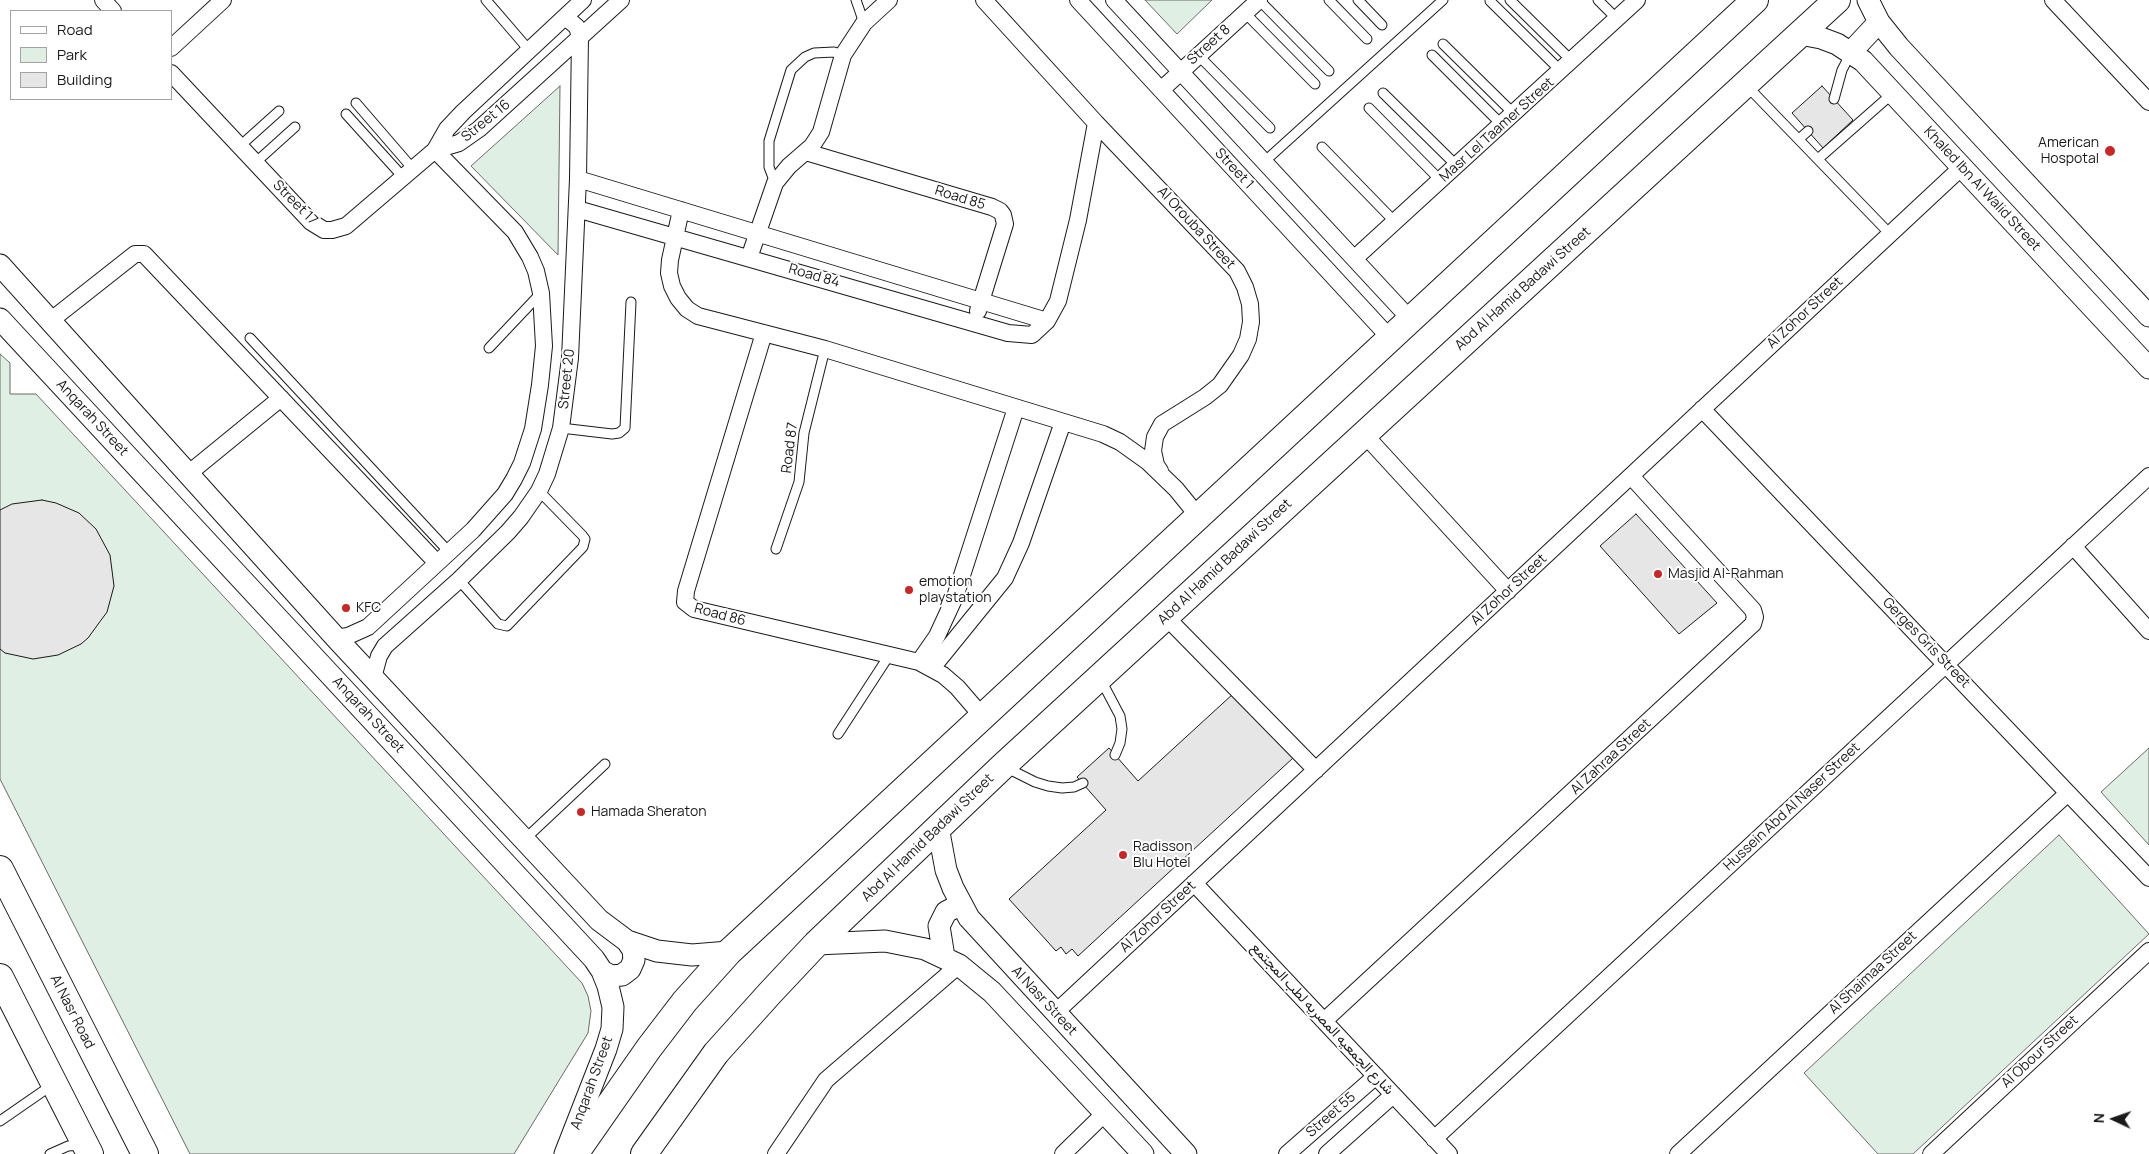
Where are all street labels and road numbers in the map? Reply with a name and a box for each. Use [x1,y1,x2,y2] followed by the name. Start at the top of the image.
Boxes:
[1184,21,1234,69] street label: Street 8
[1436,74,1558,186] street label: Masr Lel Taamer Street
[458,96,514,146] street label: Street 16
[1920,123,2044,255] street label: Khaled Ibn Al Walid Street
[1211,145,1257,193] street label: Street 1
[269,177,321,229] street label: Street 17
[933,182,987,214] street label: Road 85
[1154,183,1238,273] street label: Al Orouba Street
[1452,224,1594,354] street label: Abd Al Hamid Badawi Street
[787,261,841,291] street label: Road 84
[1764,274,1846,352] street label: Al Zohor Street
[555,348,579,410] street label: Street 20
[52,376,132,460] street label: Anqarah Street
[779,422,801,474] street label: Road 87
[1155,496,1295,628] street label: Abd Al Hamid Badawi Street
[1468,551,1550,629] street label: Al Zohor Street
[1879,594,1973,692] street label: Gerges Gris Street
[692,600,748,630] street label: Road 86
[328,673,408,757] street label: Anqarah Street
[1567,715,1655,799] street label: Al Zahraa Street
[1720,739,1864,875] street label: Hussein Abd Al Naser Street
[859,771,997,905] street label: Abd Al Hamid Badawi Street
[1117,878,1199,956] street label: Al Zohor Street
[1825,928,1921,1018] street label: Al Shaimaa Street
[1247,940,1397,1098] street label: شارع الجمعيه المصريه لطب المجتمع
[1008,963,1080,1039] street label: Al Nasr Street
[46,972,98,1052] street label: Al Nasr Road
[1998,1012,2082,1092] street label: Al Obour Street
[567,1034,617,1132] street label: Anqarah Street
[1303,1089,1359,1141] street label: Street 55

